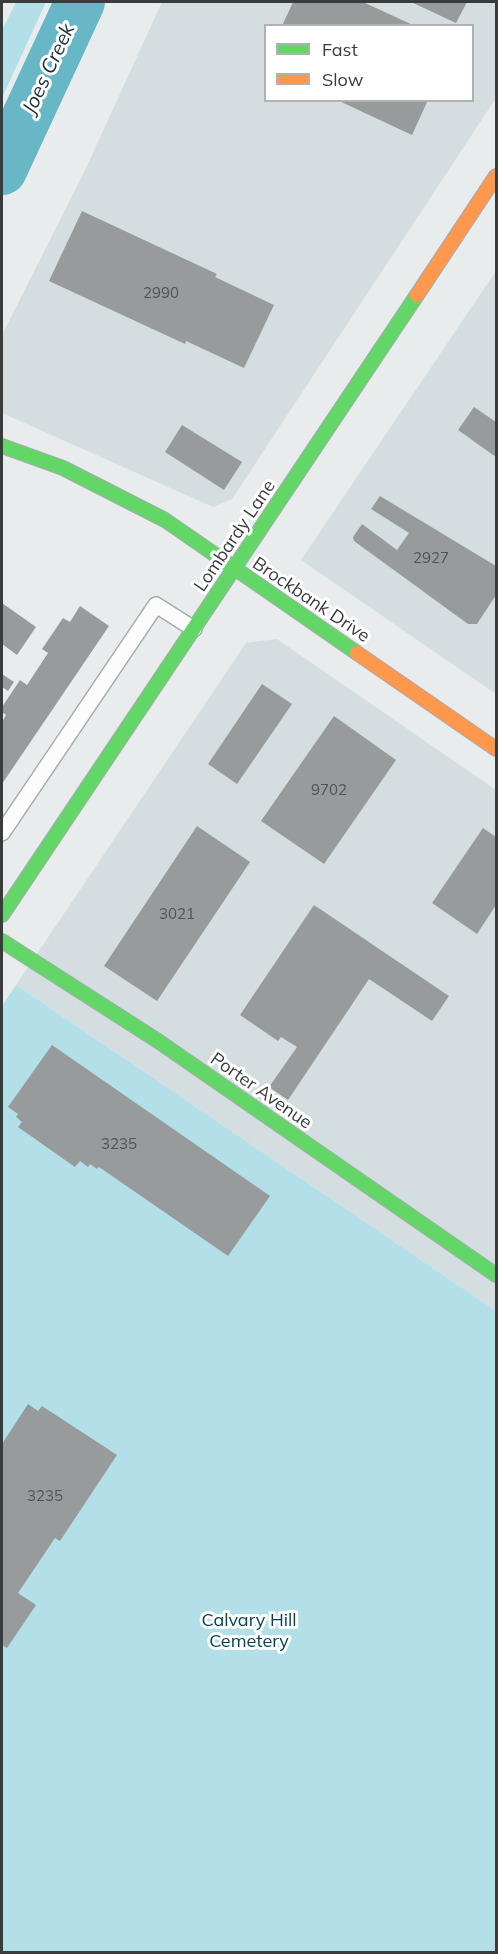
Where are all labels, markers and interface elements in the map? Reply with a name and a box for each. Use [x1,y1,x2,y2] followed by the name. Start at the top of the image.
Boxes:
[18,20,80,118] water label: Joes Creek
[264,24,474,102] legend
[322,38,358,61] text: Fast
[322,68,363,91] text: Slow
[143,284,179,302] house number: 2990
[190,476,280,596] street label: Lombardy Lane
[413,549,449,567] house number: 2927
[248,553,374,647] street label: Brockbank Drive
[311,781,347,799] house number: 9702
[159,905,195,923] house number: 3021
[206,1048,316,1134] street label: Porter Avenue
[101,1135,137,1153] house number: 3235
[27,1487,63,1505] house number: 3235
[201,1610,297,1652] park label: Calvary Hill Cemetery

